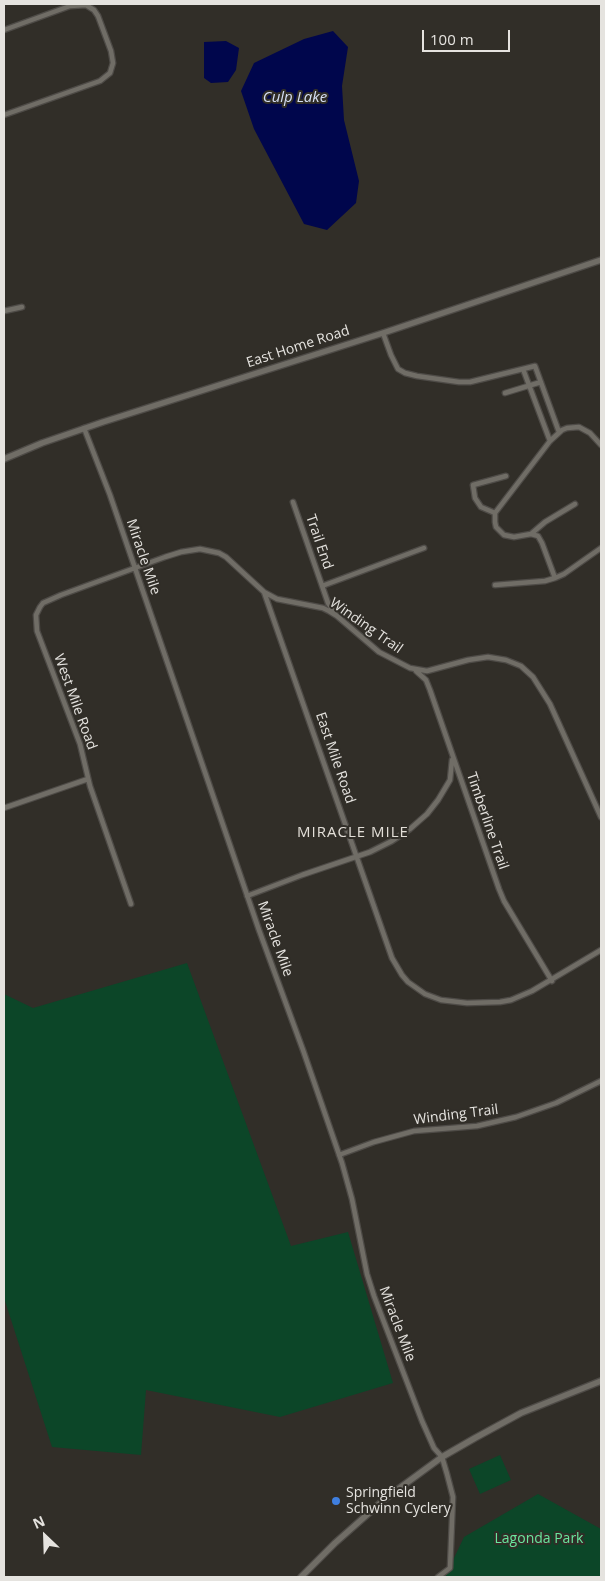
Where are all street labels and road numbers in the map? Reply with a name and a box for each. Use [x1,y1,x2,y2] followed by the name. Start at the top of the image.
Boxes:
[244,322,352,372] street label: East Home Road
[302,512,336,572] street label: Trail End
[122,517,164,597] street label: Miracle Mile
[326,595,406,657] street label: Winding Trail
[50,652,100,752] street label: West Mile Road
[312,710,358,806] street label: East Mile Road
[462,770,512,872] street label: Timberline Trail
[254,899,296,979] street label: Miracle Mile
[413,1101,499,1129] street label: Winding Trail
[375,1284,419,1364] street label: Miracle Mile

